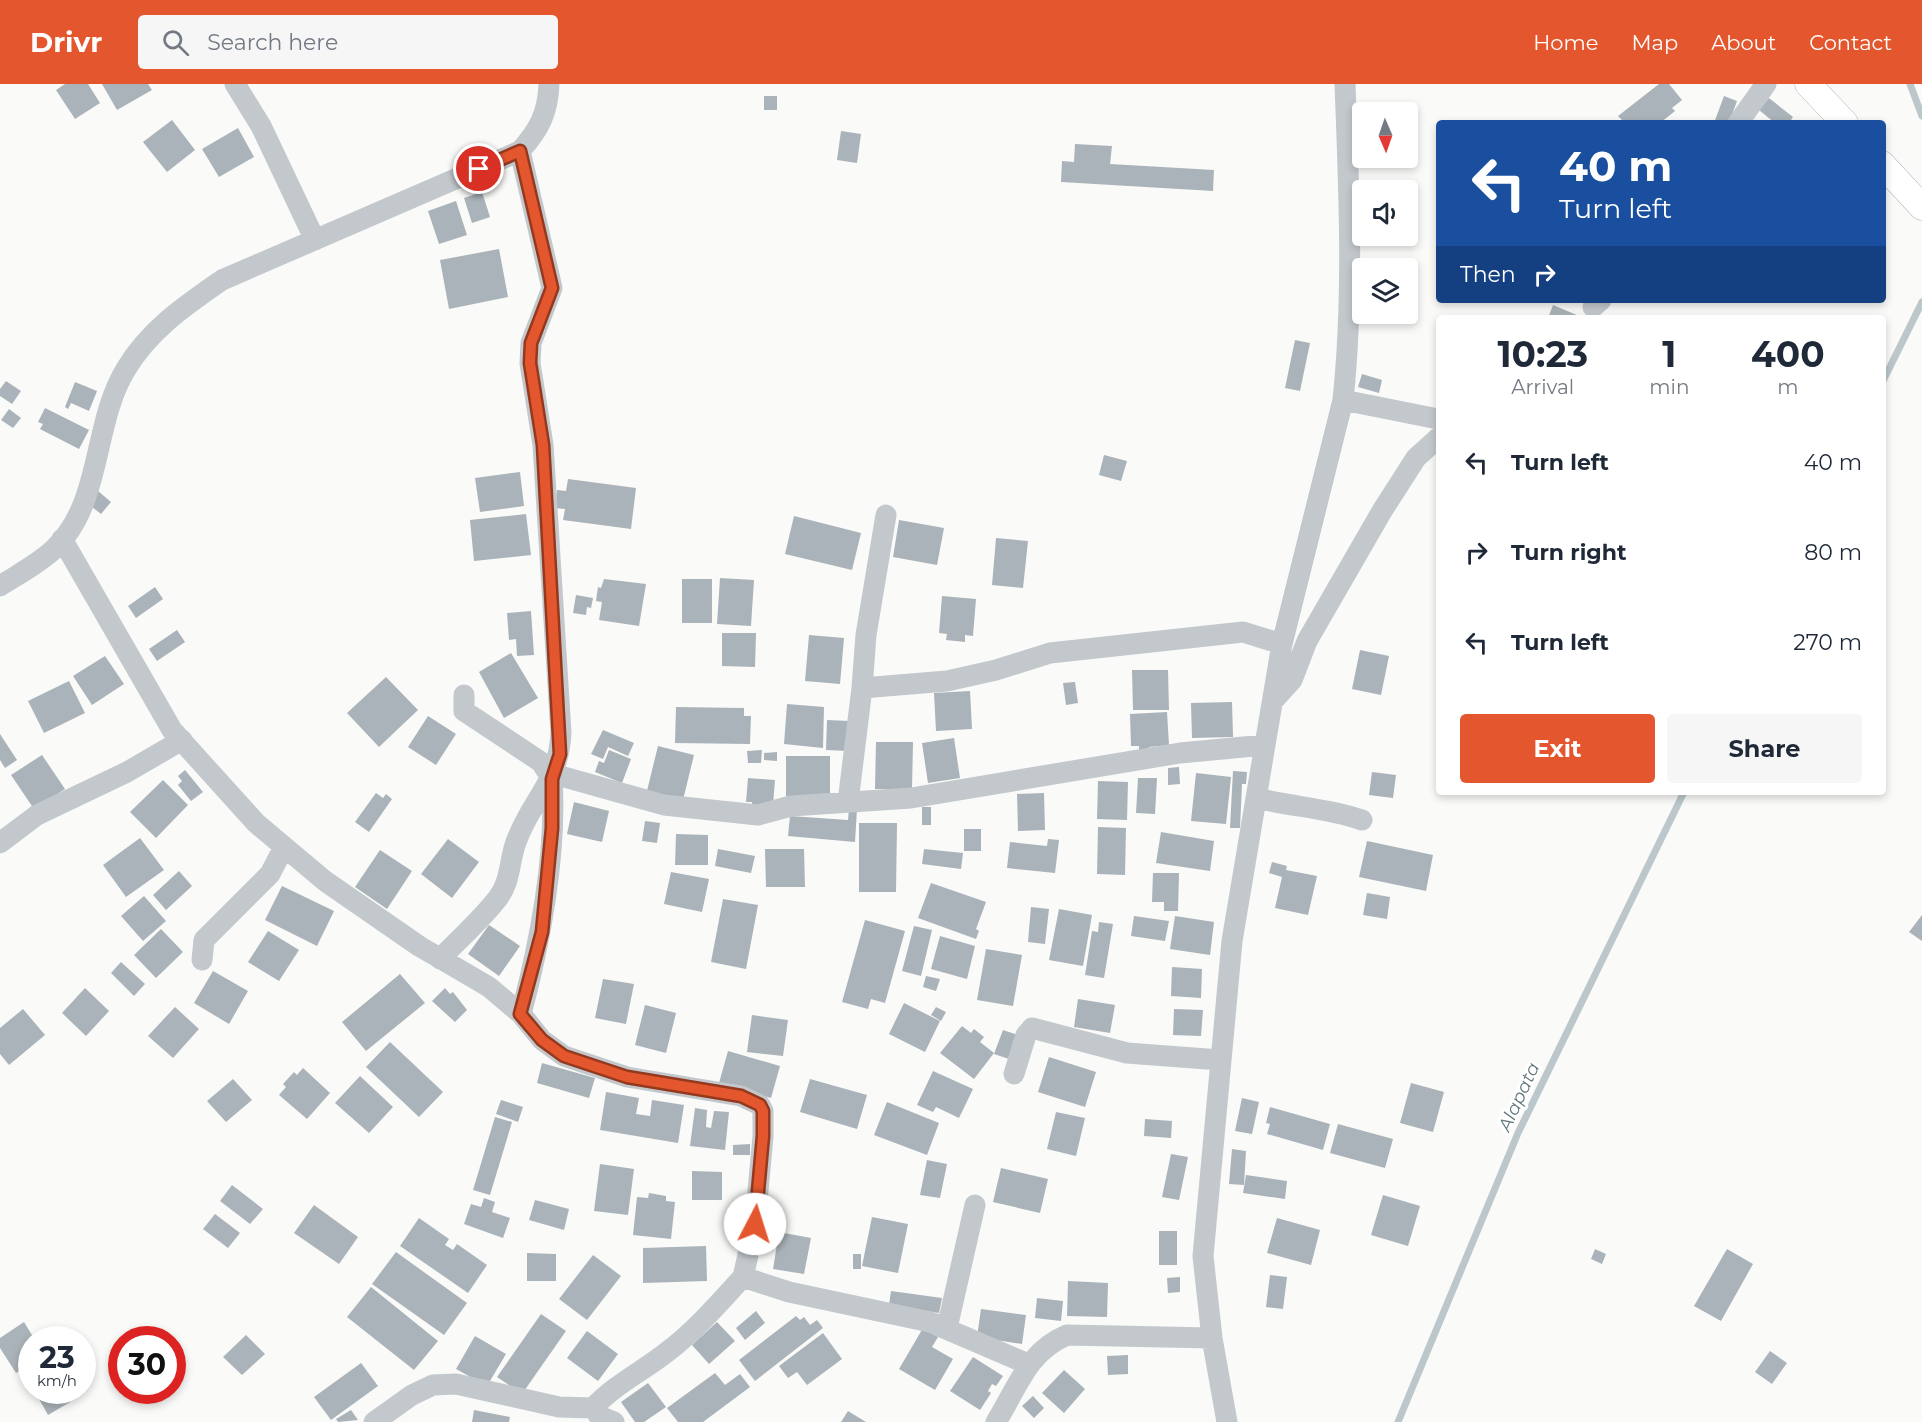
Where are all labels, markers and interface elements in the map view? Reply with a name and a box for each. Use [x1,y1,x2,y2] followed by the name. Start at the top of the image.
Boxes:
[138,15,558,69] search box
[30,25,102,59] text: Drivr
[159,26,192,59] icon: search
[207,29,338,56] text: Search here
[1533,30,1598,55] text: Home
[1631,30,1678,55] text: Map
[1711,30,1776,55] text: About
[1809,30,1892,55] text: Contact
[1352,102,1418,168] north arrow
[1352,102,1418,324] map controls
[1559,140,1672,192] text: 40 m
[453,143,504,194] pin
[1460,144,1538,222] icon: left
[462,152,495,185] icon: arrive
[1352,180,1418,246] button: sound
[1559,192,1672,225] text: Turn left
[1352,258,1418,324] button: layers
[1528,258,1561,291] icon: right
[1460,261,1516,288] text: Then
[1497,332,1588,376] text: 10:23
[1662,332,1676,376] text: 1
[1751,332,1825,376] text: 400
[1511,375,1574,399] text: Arrival
[1649,375,1689,399] text: min
[1777,375,1798,399] text: m
[1460,446,1493,479] icon: left
[1511,449,1609,476] text: Turn left
[1804,449,1862,476] text: 40 m
[1460,536,1493,569] icon: right
[1511,539,1626,566] text: Turn right
[1804,539,1862,566] text: 80 m
[1460,626,1493,659] icon: left
[1511,629,1609,656] text: Turn left
[1793,629,1862,656] text: 270 m
[1460,714,1655,783] button: Exit
[1667,714,1862,783] button: Share
[1493,1059,1545,1136] water label: Alapata
[723,1192,787,1256] position arrow
[108,1326,186,1404] speed limit sign: 30
[39,1339,75,1376] text: 23
[37,1371,77,1390] text: km/h

